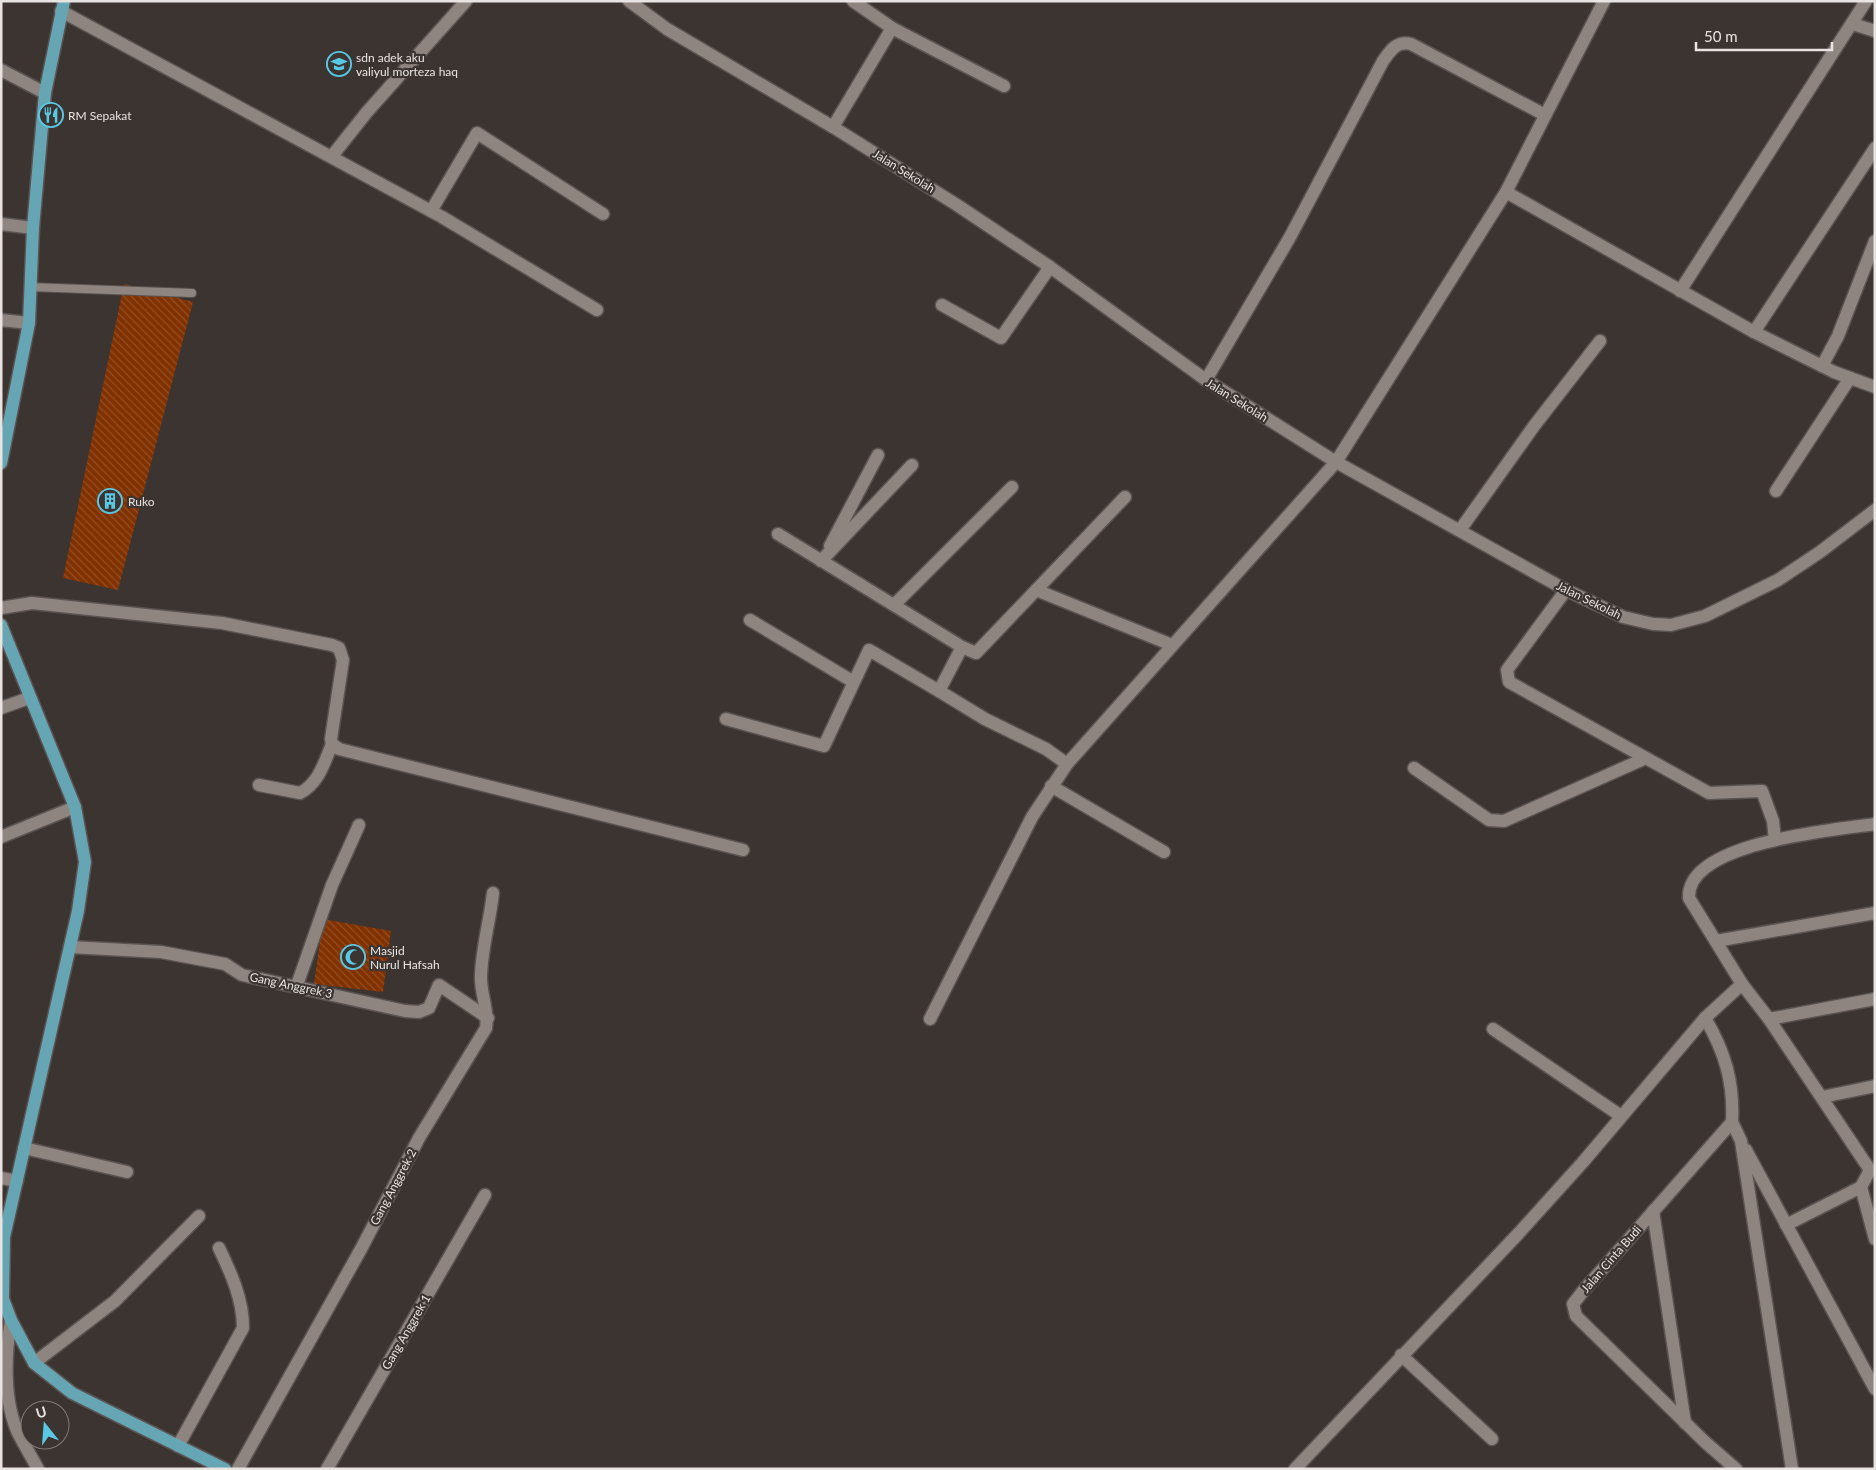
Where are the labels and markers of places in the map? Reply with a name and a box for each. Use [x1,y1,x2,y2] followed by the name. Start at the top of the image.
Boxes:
[356,50,458,79] place label: sdn adek aku valiyul morteza haq
[326,51,352,77] school or university icon: sdn adek aku valiyul morteza haq
[38,102,64,128] restaurant icon: RM Sepakat
[68,108,132,123] place label: RM Sepakat
[97,488,123,514] building icon: Ruko
[128,494,155,509] place label: Ruko
[370,943,440,972] place label: Masjid Nurul Hafsah
[340,944,366,970] mosque icon: Masjid Nurul Hafsah

